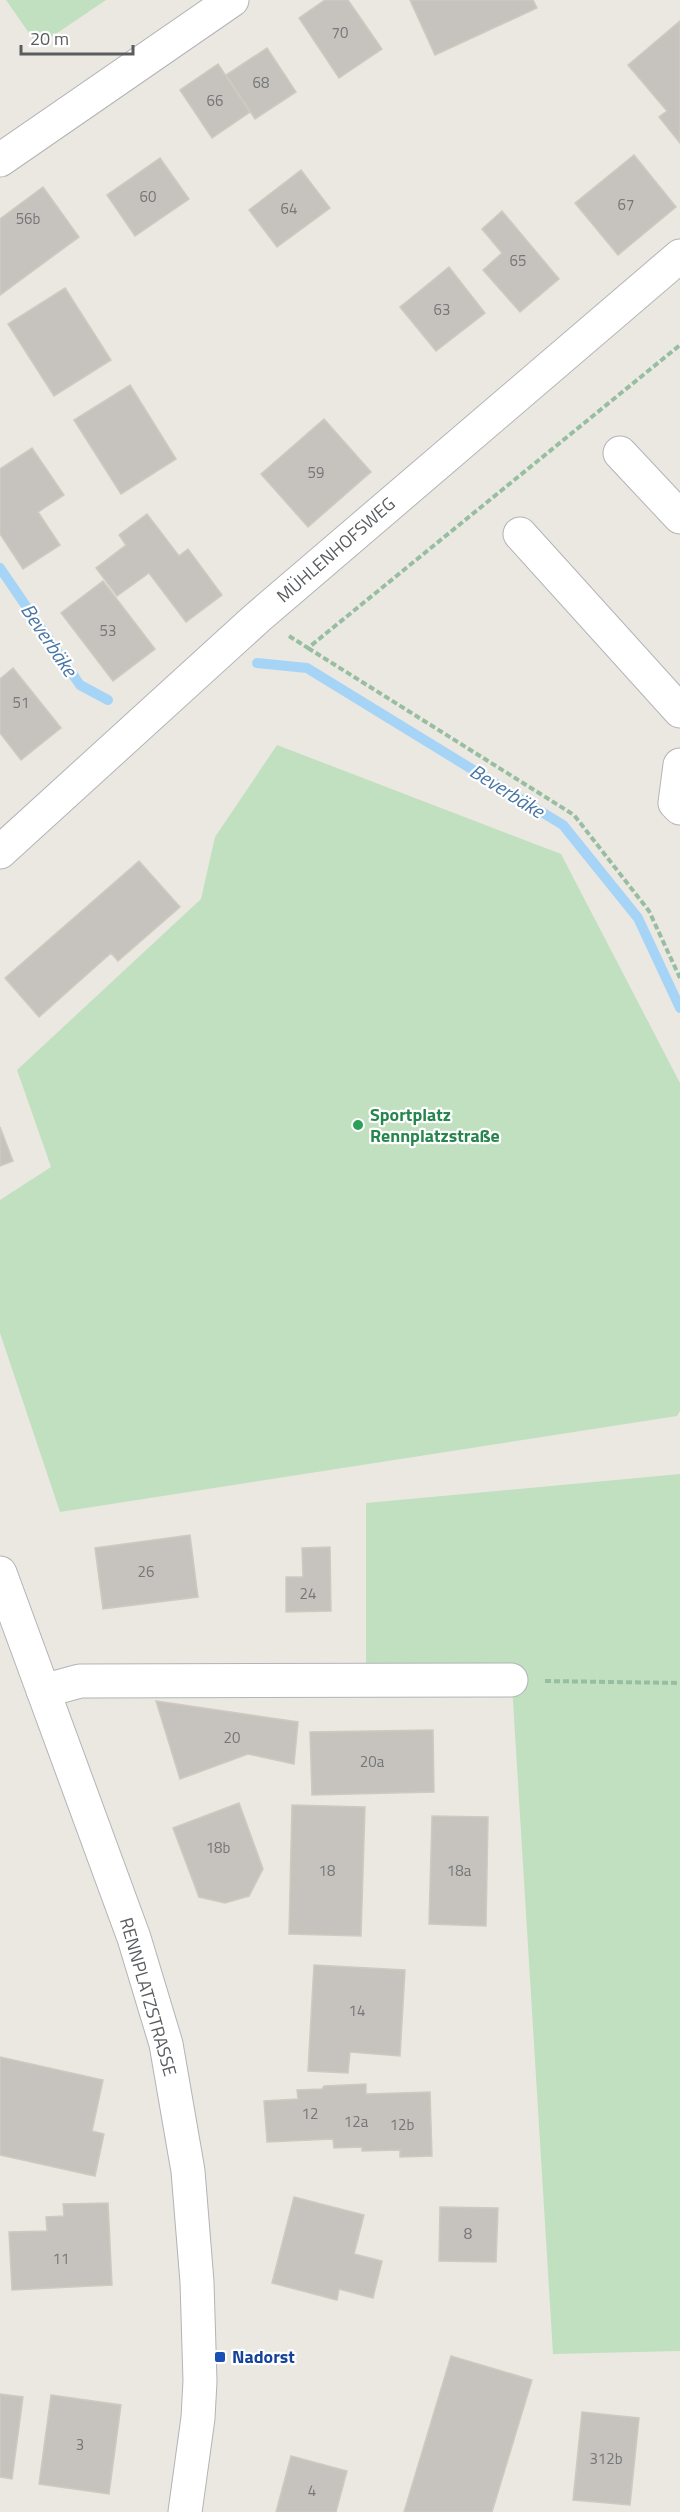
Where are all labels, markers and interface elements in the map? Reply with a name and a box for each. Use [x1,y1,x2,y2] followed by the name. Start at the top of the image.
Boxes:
[21,18,134,56] scale bar
[332,21,348,44] house number: 70
[30,25,69,52] text: 20 m
[253,71,269,94] house number: 68
[207,89,223,112] house number: 66
[140,185,156,208] house number: 60
[618,193,634,216] house number: 67
[281,197,297,220] house number: 64
[16,207,40,230] house number: 56b
[510,249,526,272] house number: 65
[434,298,450,321] house number: 63
[308,461,324,484] house number: 59
[270,490,401,609] street label: MÜHLENHOFSWEG
[13,597,86,684] water label: Beverbäke
[100,619,116,642] house number: 53
[13,691,29,714] house number: 51
[464,755,552,827] water label: Beverbäke
[370,1101,500,1149] place label: Sportplatz Rennplatzstraße
[351,1118,365,1132] marker: Sportplatz Rennplatzstraße
[138,1560,154,1583] house number: 26
[300,1582,316,1605] house number: 24
[224,1726,240,1749] house number: 20
[360,1750,385,1773] house number: 20a
[206,1836,230,1859] house number: 18b
[319,1859,335,1882] house number: 18
[447,1859,472,1882] house number: 18a
[113,1914,184,2079] street label: RENNPLATZSTRASSE
[349,1999,365,2022] house number: 14
[302,2102,318,2125] house number: 12
[344,2110,369,2133] house number: 12a
[390,2113,414,2136] house number: 12b
[464,2222,472,2245] house number: 8
[53,2247,69,2270] house number: 11
[232,2343,295,2370] place label: Nadorst
[213,2350,227,2364] marker: Nadorst
[76,2433,84,2456] house number: 3
[589,2447,623,2470] house number: 312b
[308,2479,316,2502] house number: 4

